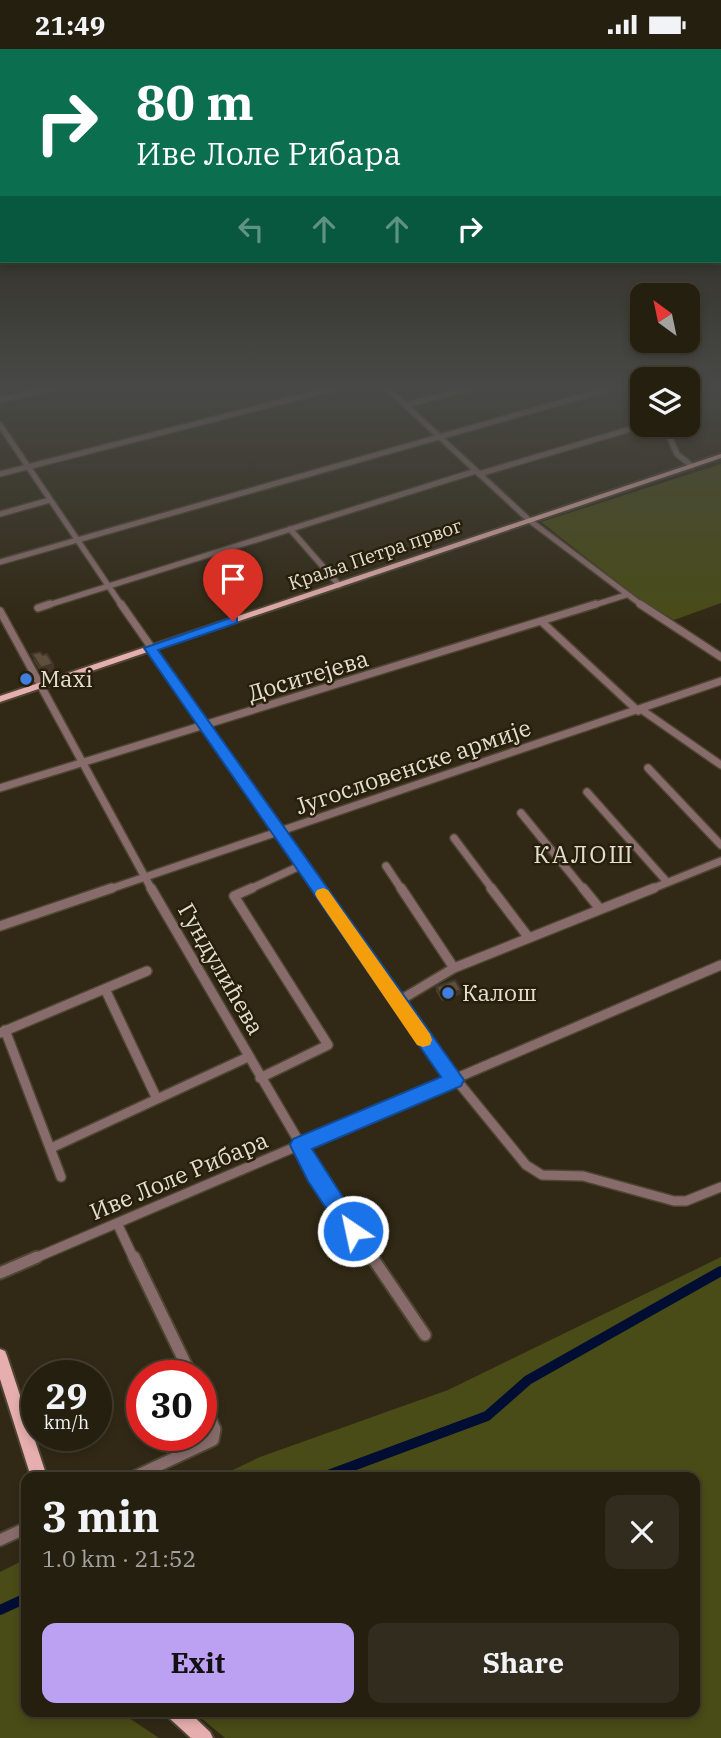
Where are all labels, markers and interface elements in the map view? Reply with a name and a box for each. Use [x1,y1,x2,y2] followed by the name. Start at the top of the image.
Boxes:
[35,8,105,42] text: 21:49
[136,70,254,133] text: 80 m
[21,77,112,168] icon: right
[136,132,401,174] text: Иве Лоле Рибара
[232,210,270,248] icon: left
[305,210,343,248] icon: ahead
[378,210,416,248] icon: ahead
[451,210,489,248] icon: right
[630,283,700,353] north arrow
[630,283,700,437] map controls
[630,367,700,437] button: layers
[285,513,465,595] street label: Краља Петра првог
[203,549,263,621] pin
[214,560,252,598] icon: arrive
[244,642,372,708] street label: Доситејева
[40,663,93,693] place label: Maxi
[18,671,34,687] marker: Maxi
[291,712,535,821] street label: Југословенске армије
[533,838,635,870] district label: КАЛОШ
[172,897,272,1040] street label: Гундулићева
[462,977,537,1007] place label: Калош
[440,985,456,1001] marker: Калош
[85,1124,272,1226] street label: Иве Лоле Рибара
[316,1194,390,1268] position arrow
[126,1360,217,1451] speed limit sign: 30
[45,1373,88,1419] text: 29
[44,1411,89,1434] text: km/h
[42,1489,160,1544] text: 3 min
[605,1495,679,1569] button: close
[42,1543,196,1573] text: 1.0 km · 21:52
[42,1623,354,1703] button: Exit
[368,1623,679,1703] button: Share

